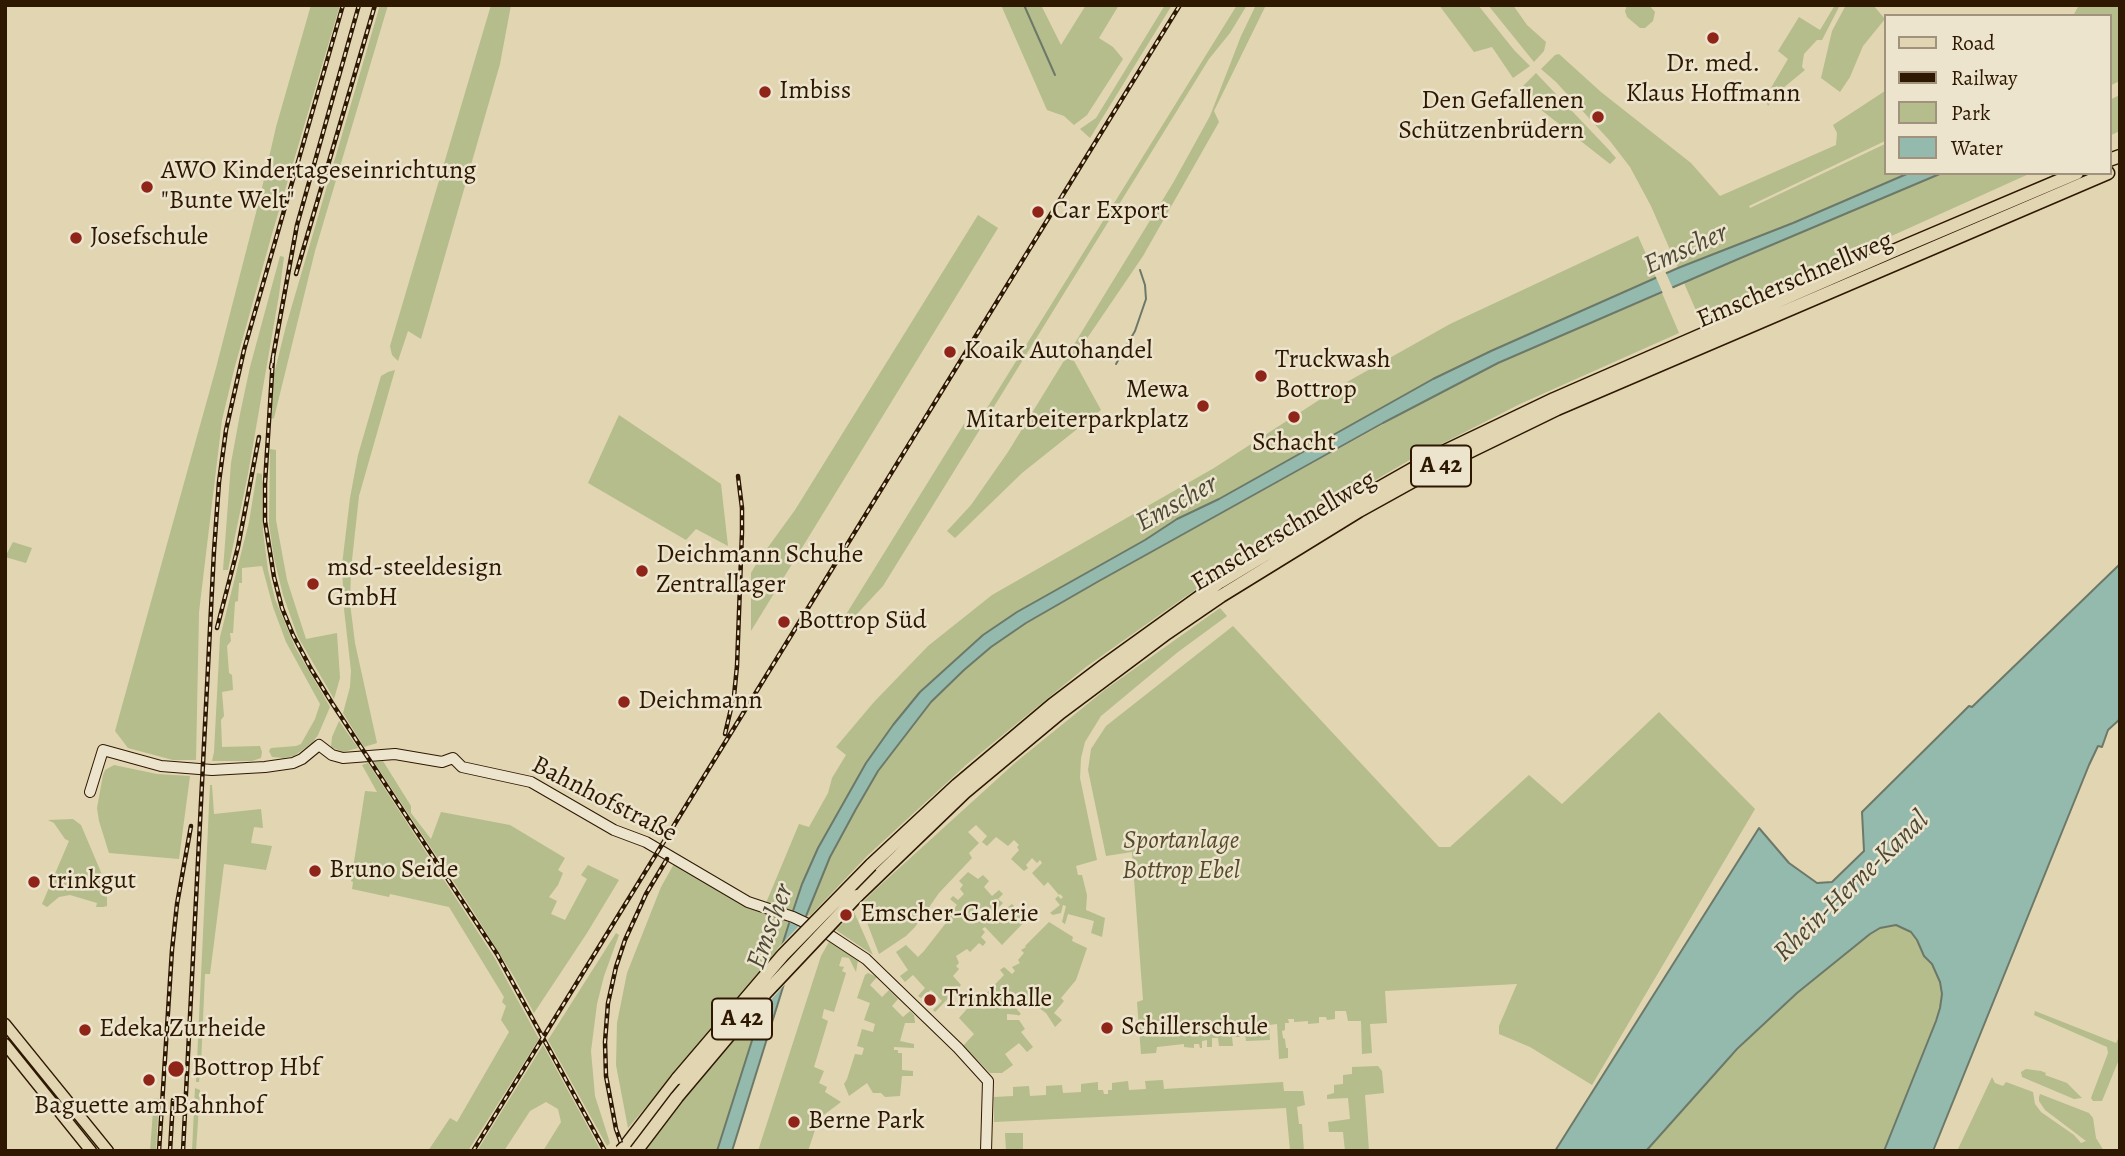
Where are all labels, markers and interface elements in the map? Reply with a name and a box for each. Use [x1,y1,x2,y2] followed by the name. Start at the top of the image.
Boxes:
[1884,14,2111,175] legend
[1951,29,1995,57] text: Road
[1705,30,1721,46] marker: Dr. med. Klaus Hoffmann
[1625,49,1801,110] place label: Dr. med. Klaus Hoffmann
[1951,64,2017,92] text: Railway
[779,76,851,108] place label: Imbiss
[757,84,773,100] marker: Imbiss
[1398,86,1584,148] place label: Den Gefallenen Schützenbrüdern
[1951,99,1990,127] text: Park
[1590,109,1606,125] marker: Den Gefallenen Schützenbrüdern
[1951,134,2003,162] text: Water
[161,156,476,218] place label: AWO Kindertageseinrichtung "Bunte Welt"
[139,179,155,195] marker: AWO Kindertageseinrichtung "Bunte Welt"
[1052,196,1168,228] place label: Car Export
[1030,204,1046,220] marker: Car Export
[1639,217,1733,283] water label: Emscher
[90,222,209,254] place label: Josefschule
[1693,226,1897,336] street label: Emscherschnellweg
[68,230,84,246] marker: Josefschule
[964,336,1152,368] place label: Koaik Autohandel
[942,344,958,360] marker: Koaik Autohandel
[1275,345,1391,406] place label: Truckwash Bottrop
[1253,368,1269,384] marker: Truckwash Bottrop
[965,375,1189,436] place label: Mewa Mitarbeiterparkplatz
[1195,398,1211,414] marker: Mewa Mitarbeiterparkplatz
[1286,409,1302,425] marker: Schacht
[1252,428,1336,460] place label: Schacht
[1411,446,1471,486] road number: A 42
[1186,465,1382,599] street label: Emscherschnellweg
[1130,468,1224,540] water label: Emscher
[656,540,863,602] place label: Deichmann Schuhe Zentrallager
[327,553,502,614] place label: msd-steeldesign GmbH
[634,563,650,579] marker: Deichmann Schuhe Zentrallager
[305,576,321,592] marker: msd-steeldesign GmbH
[798,606,927,638] place label: Bottrop Süd
[776,614,792,630] marker: Bottrop Süd
[638,686,762,718] place label: Deichmann
[616,694,632,710] marker: Deichmann
[526,750,682,850] street label: Bahnhofstraße
[1767,804,1937,970] water label: Rhein-Herne-Kanal
[1122,826,1240,888] park label: Sportanlage Bottrop Ebel
[329,855,458,887] place label: Bruno Seide
[307,863,323,879] marker: Bruno Seide
[48,866,136,898] place label: trinkgut
[26,874,42,890] marker: trinkgut
[740,880,802,974] water label: Emscher
[860,899,1039,931] place label: Emscher-Galerie
[838,907,854,923] marker: Emscher-Galerie
[944,984,1052,1016] place label: Trinkhalle
[922,992,938,1008] marker: Trinkhalle
[712,999,772,1040] road number: A 42
[1121,1012,1268,1044] place label: Schillerschule
[99,1014,266,1046] place label: Edeka Zurheide
[1099,1020,1115,1036] marker: Schillerschule
[77,1022,93,1038] marker: Edeka Zurheide
[192,1053,320,1085] place label: Bottrop Hbf
[166,1059,186,1079] marker: Bottrop Hbf
[141,1072,157,1088] marker: Baguette am Bahnhof
[34,1091,264,1123] place label: Baguette am Bahnhof
[808,1106,925,1138] place label: Berne Park
[786,1114,802,1130] marker: Berne Park

